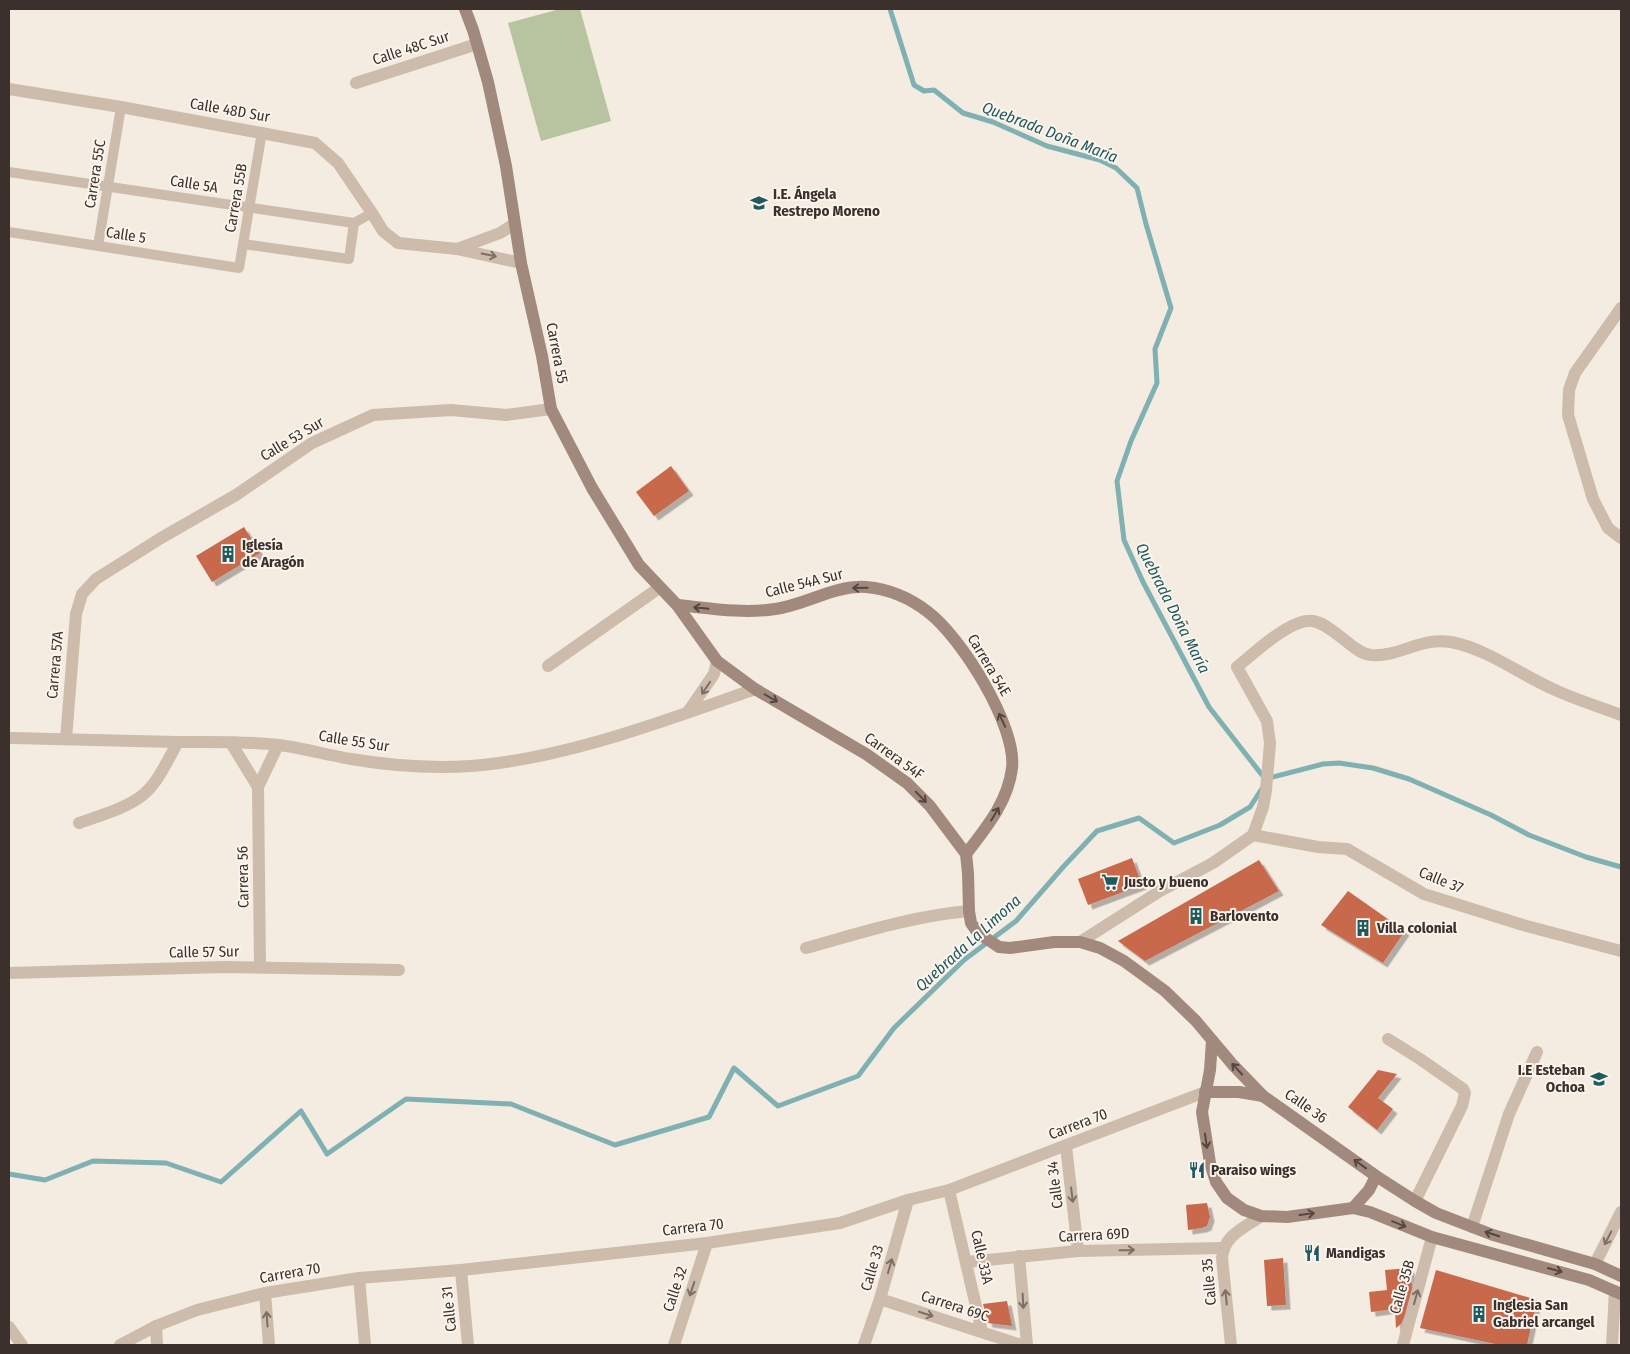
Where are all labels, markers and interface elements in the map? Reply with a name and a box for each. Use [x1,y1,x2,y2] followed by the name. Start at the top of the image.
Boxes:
[370,27,452,69] street label: Calle 48C Sur
[189,94,272,126] street label: Calle 48D Sur
[979,97,1121,167] water label: Quebrada Doña María
[81,138,109,210] street label: Carrera 55C
[221,162,251,234] street label: Carrera 55B
[169,171,219,197] street label: Calle 5A
[773,185,880,220] place label: I.E. Ángela Restrepo Moreno
[749,193,769,213] school or university icon: I.E. Ángela Restrepo Moreno
[105,223,147,247] street label: Calle 5
[481,251,497,261] one-way arrow
[542,321,572,385] street label: Carrera 55
[257,413,328,465] street label: Calle 53 Sur
[242,536,305,571] place label: Iglesía de Aragón
[1132,540,1214,676] water label: Quebrada Doña María
[218,544,238,564] building icon: Iglesía de Aragón
[763,564,846,601] street label: Calle 54A Sur
[852,583,868,593] one-way arrow
[693,603,709,612] one-way arrow
[43,630,67,700] street label: Carrera 57A
[963,631,1015,699] street label: Carrera 54E
[700,681,711,695] one-way arrow
[764,694,778,704] one-way arrow
[996,713,1006,728] one-way arrow
[317,727,391,756] street label: Calle 55 Sur
[861,729,927,784] street label: Carrera 54F
[915,791,927,803] one-way arrow
[990,808,1000,822] one-way arrow
[233,846,253,908] street label: Carrera 56
[1416,863,1466,897] street label: Calle 37
[1100,872,1120,892] supermarket icon: Justo y bueno
[1123,873,1209,891] place label: Justo y bueno
[911,891,1025,995] water label: Quebrada La Limona
[1186,906,1206,926] building icon: Barlovento
[1210,907,1279,925] place label: Barlovento
[1353,918,1373,938] building icon: Villa colonial
[1376,919,1458,937] place label: Villa colonial
[169,942,240,962] street label: Calle 57 Sur
[1518,1061,1586,1096] place label: I.E Esteban Ochoa
[1231,1062,1243,1075] one-way arrow
[1589,1069,1609,1089] school or university icon: I.E Esteban Ochoa
[1281,1085,1331,1127] street label: Calle 36
[1046,1105,1110,1143] street label: Carrera 70
[1202,1132,1212,1148] one-way arrow
[1353,1159,1367,1169] one-way arrow
[1043,1160,1067,1210] street label: Calle 34
[1187,1160,1207,1180] restaurant icon: Paraiso wings
[1211,1161,1296,1179] place label: Paraiso wings
[1067,1186,1077,1202] one-way arrow
[1299,1209,1315,1219] one-way arrow
[661,1214,725,1240] street label: Carrera 70
[1391,1220,1407,1229] one-way arrow
[1058,1224,1130,1246] street label: Carrera 69D
[967,1228,997,1286] street label: Calle 33A
[1484,1229,1500,1239] one-way arrow
[1603,1230,1612,1245] one-way arrow
[857,1243,887,1293] street label: Calle 33
[1302,1243,1322,1263] restaurant icon: Mandigas
[1326,1244,1386,1262] place label: Mandigas
[1119,1245,1135,1254] one-way arrow
[885,1258,895,1274] one-way arrow
[1198,1258,1220,1306] street label: Calle 35
[1386,1258,1418,1316] street label: Calle 35B
[258,1259,322,1287] street label: Carrera 70
[659,1264,691,1314] street label: Calle 32
[1547,1266,1563,1275] one-way arrow
[687,1281,697,1297] one-way arrow
[438,1285,460,1333] street label: Calle 31
[919,1287,991,1326] street label: Carrera 69C
[1221,1289,1231,1305] one-way arrow
[1412,1290,1422,1306] one-way arrow
[1018,1293,1027,1309] one-way arrow
[1493,1296,1596,1331] place label: Inglesia San Gabriel arcangel
[1469,1304,1489,1324] building icon: Inglesia San Gabriel arcangel
[918,1310,934,1319] one-way arrow
[262,1311,271,1327] one-way arrow

